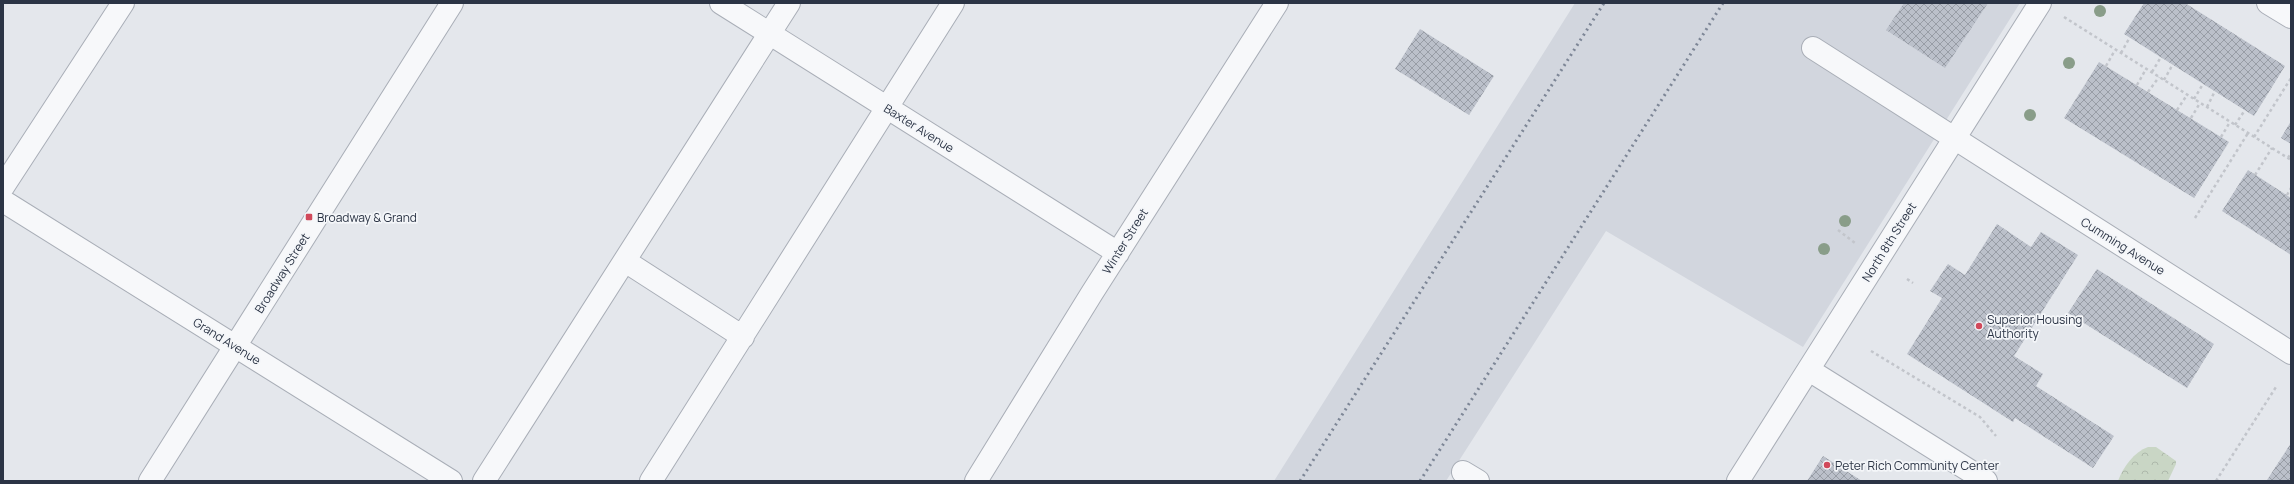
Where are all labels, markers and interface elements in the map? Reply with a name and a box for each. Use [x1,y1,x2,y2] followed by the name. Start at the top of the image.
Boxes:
[881,100,957,156] street label: Baxter Avenue
[1858,199,1920,285] street label: North 8th Street
[1098,205,1152,277] street label: Winter Street
[317,209,417,226] place label: Broadway & Grand
[304,212,314,222] marker: Broadway & Grand
[2078,213,2168,279] street label: Cumming Avenue
[251,230,314,316] street label: Broadway Street
[1987,311,2082,342] place label: Superior Housing Authority
[190,313,264,369] street label: Grand Avenue
[1974,321,1984,331] marker: Superior Housing Authority
[1835,457,2000,474] place label: Peter Rich Community Center
[1822,460,1832,470] marker: Peter Rich Community Center

